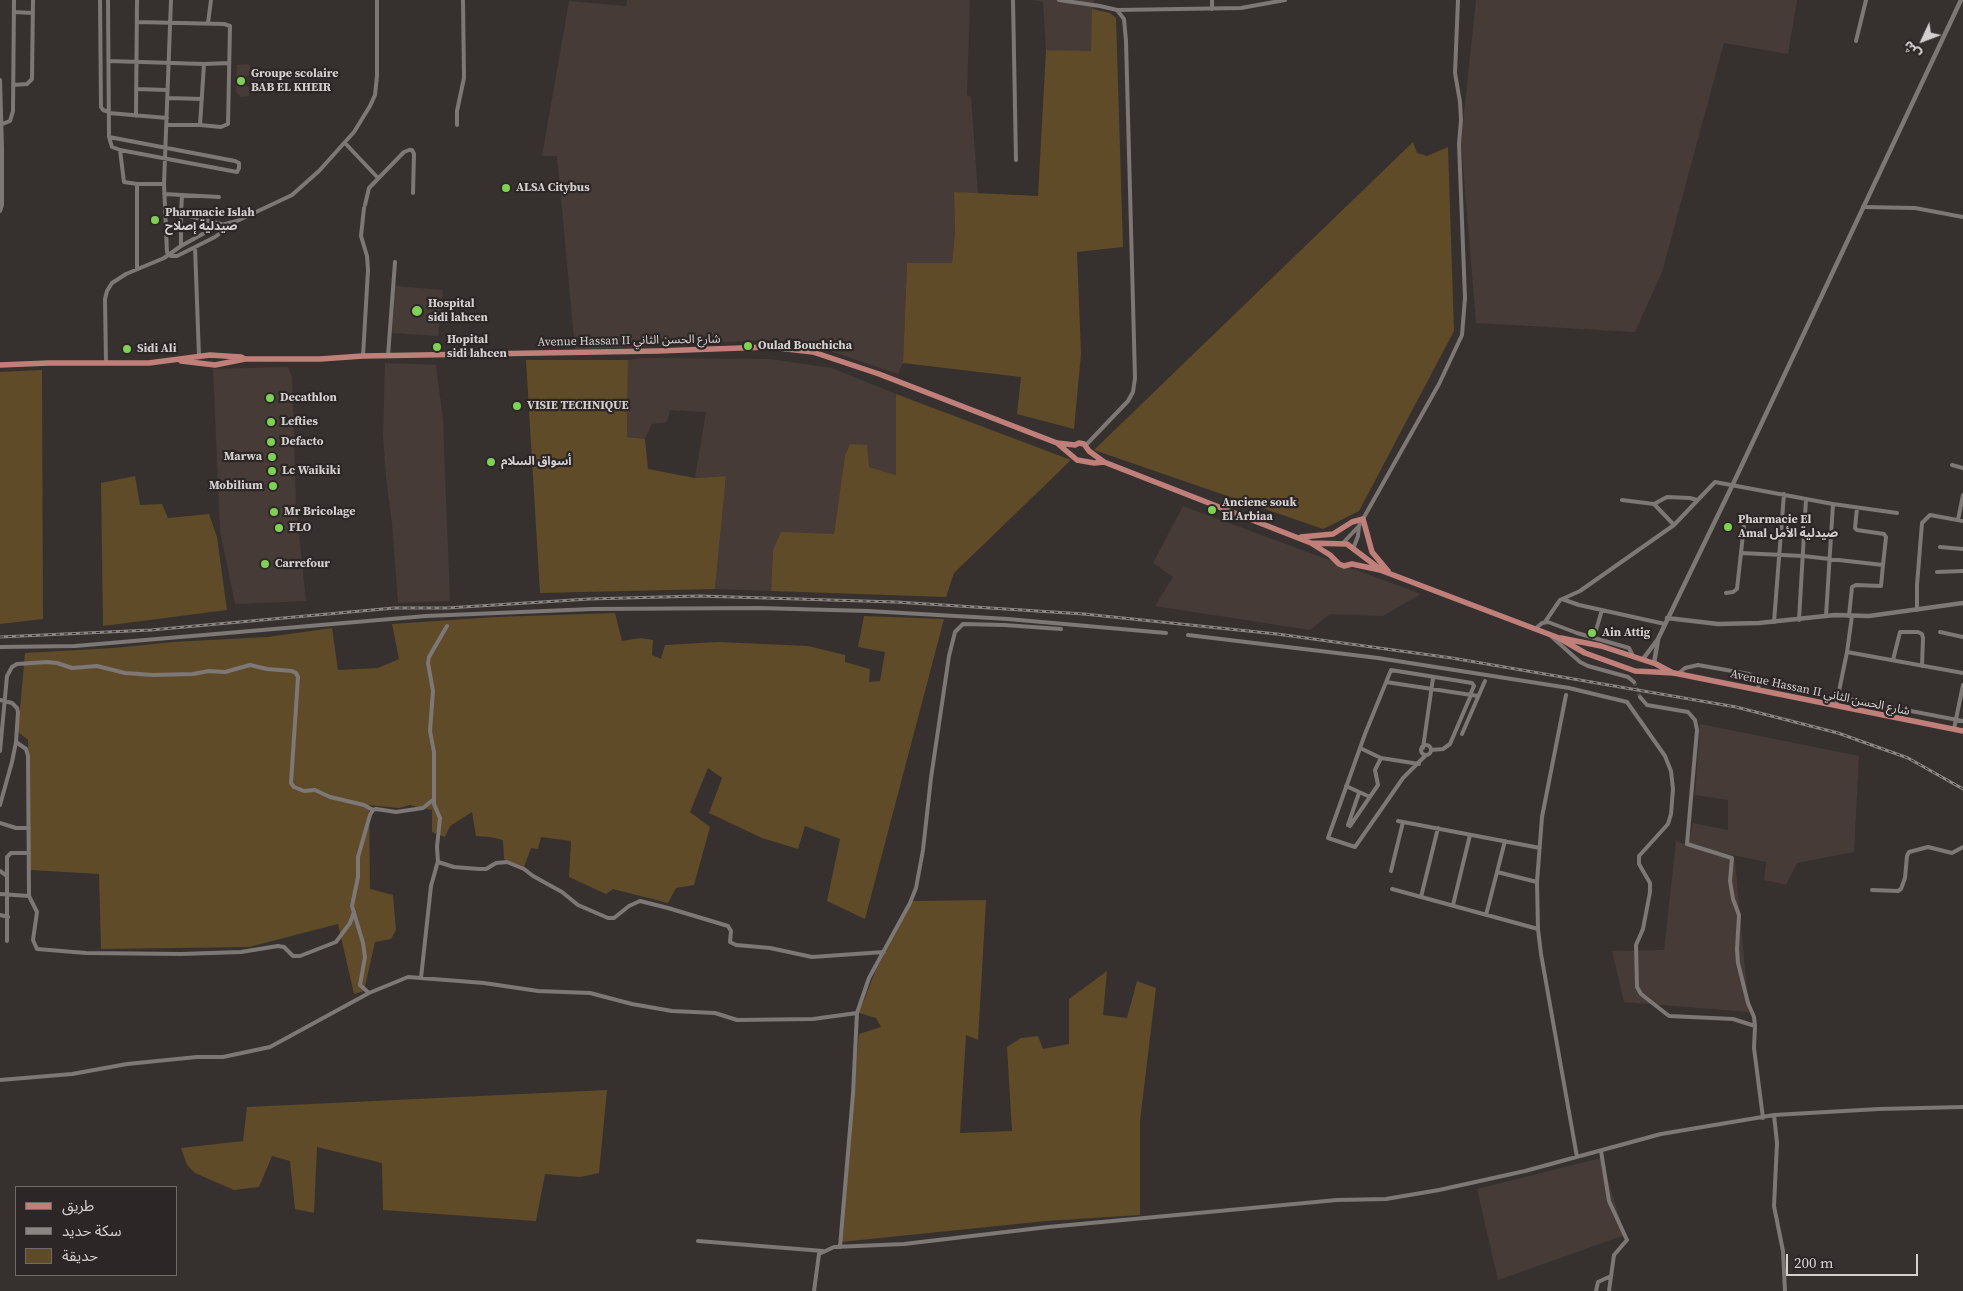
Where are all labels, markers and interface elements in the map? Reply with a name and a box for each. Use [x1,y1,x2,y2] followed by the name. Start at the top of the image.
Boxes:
[1898,15,1948,65] north arrow
[1898,36,1926,64] text: ش
[251,67,338,95] place label: Groupe scolaire BAB EL KHEIR
[235,75,247,87] marker: Groupe scolaire BAB EL KHEIR
[516,181,590,195] place label: ALSA Citybus
[500,182,512,194] marker: ALSA Citybus
[165,206,255,234] place label: Pharmacie Islah صيدلية إصلاح
[149,214,161,226] marker: Pharmacie Islah صيدلية إصلاح
[428,297,488,325] place label: Hospital sidi lahcen
[410,304,424,318] marker: Hospital sidi lahcen
[537,332,721,350] street label: Avenue Hassan II شارع الحسن الثاني
[447,333,507,361] place label: Hopital sidi lahcen
[758,339,852,353] place label: Oulad Bouchicha
[742,340,754,352] marker: Oulad Bouchicha
[431,341,443,353] marker: Hopital sidi lahcen
[137,342,177,356] place label: Sidi Ali
[121,343,133,355] marker: Sidi Ali
[280,391,337,405] place label: Decathlon
[264,392,276,404] marker: Decathlon
[527,399,629,413] place label: VISIE TECHNIQUE
[511,400,523,412] marker: VISIE TECHNIQUE
[281,415,318,429] place label: Lefties
[265,416,277,428] marker: Lefties
[281,435,323,449] place label: Defacto
[265,436,277,448] marker: Defacto
[224,450,262,464] place label: Marwa
[266,451,278,463] marker: Marwa
[501,455,572,469] place label: أسواق السلام
[485,456,497,468] marker: أسواق السلام
[282,464,341,478] place label: Lc Waikiki
[266,465,278,477] marker: Lc Waikiki
[209,479,263,493] place label: Mobilium
[267,480,279,492] marker: Mobilium
[1222,496,1297,524] place label: Anciene souk El Arbiaa
[1206,504,1218,516] marker: Anciene souk El Arbiaa
[284,505,356,519] place label: Mr Bricolage
[268,506,280,518] marker: Mr Bricolage
[1738,513,1838,541] place label: Pharmacie El Amal صيدلية الأمل
[289,521,311,535] place label: FLO
[1722,521,1734,533] marker: Pharmacie El Amal صيدلية الأمل
[273,522,285,534] marker: FLO
[275,557,330,571] place label: Carrefour
[259,558,271,570] marker: Carrefour
[1602,626,1650,640] place label: Ain Attig
[1586,627,1598,639] marker: Ain Attig
[1729,667,1911,719] street label: Avenue Hassan II شارع الحسن الثاني
[15,1186,178,1276] legend
[62,1195,94,1216] text: طريق
[62,1220,121,1241] text: سكة حديد
[1788,1244,1920,1276] scale bar
[62,1245,98,1266] text: حديقة
[1794,1252,1834,1273] text: 200 m

